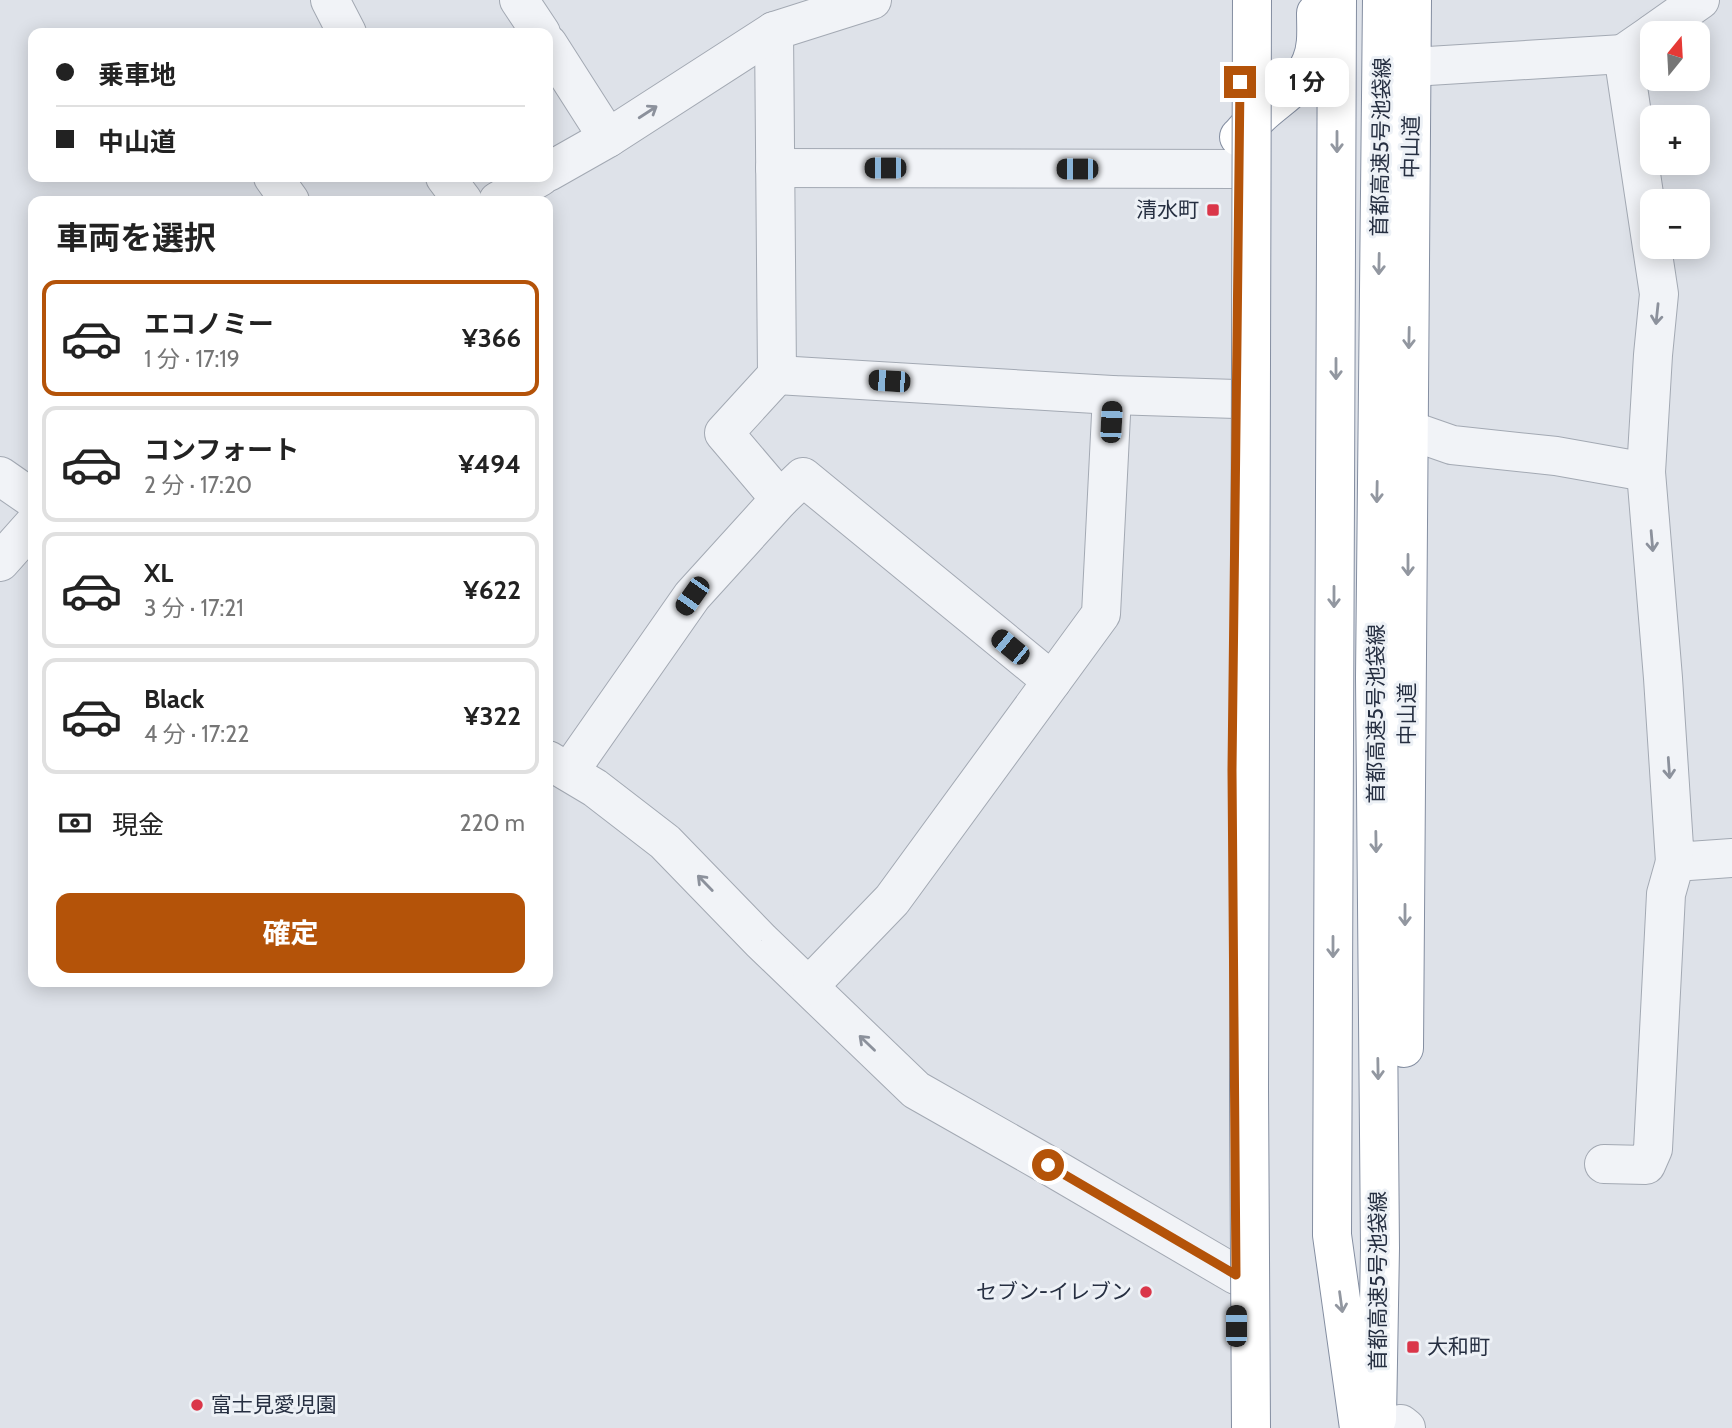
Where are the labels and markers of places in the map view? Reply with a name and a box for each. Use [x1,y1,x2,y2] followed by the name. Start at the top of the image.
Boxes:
[1136,197,1199,222] place label: 清水町
[1205,202,1221,218] marker: 清水町
[976,1279,1132,1304] place label: セブン-イレブン
[1138,1284,1154,1300] marker: セブン-イレブン
[1427,1334,1490,1359] place label: 大和町
[1405,1339,1421,1355] marker: 大和町
[211,1392,337,1417] place label: 富士見愛児園
[189,1397,205,1413] marker: 富士見愛児園

